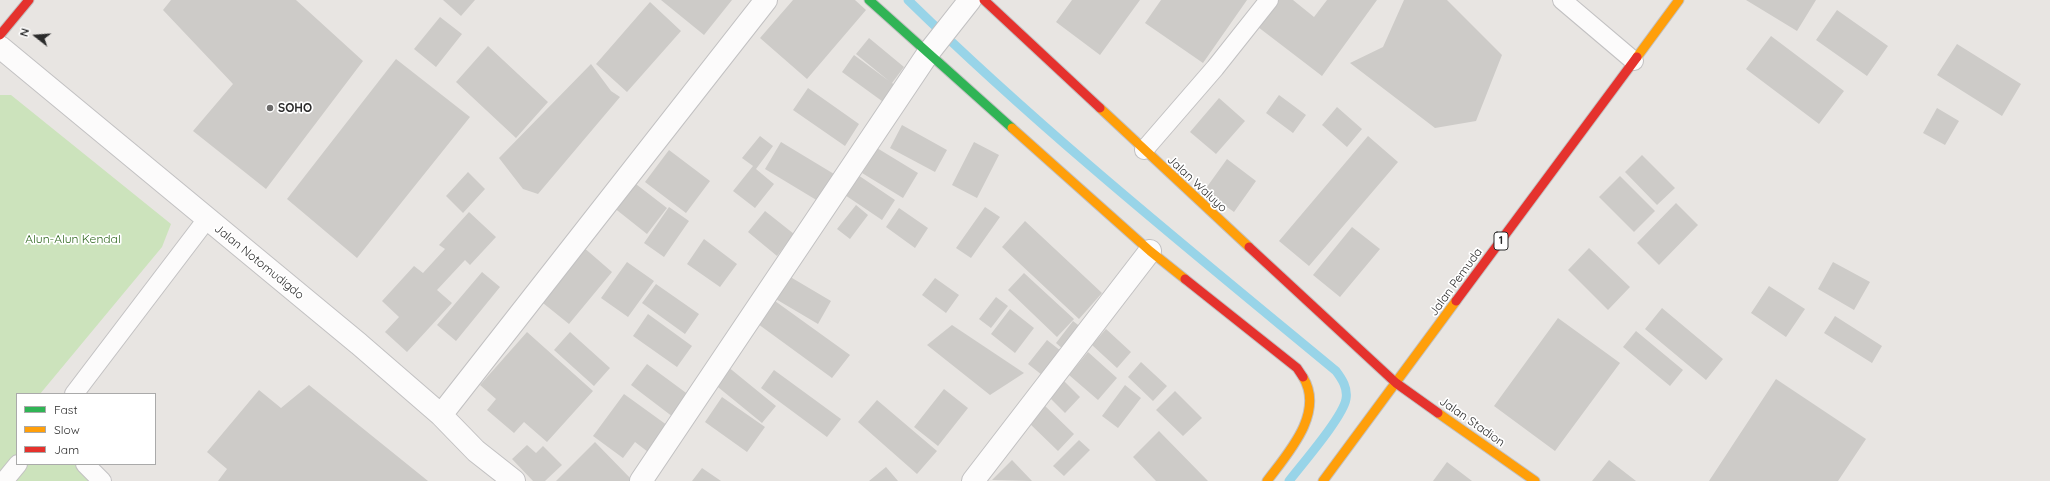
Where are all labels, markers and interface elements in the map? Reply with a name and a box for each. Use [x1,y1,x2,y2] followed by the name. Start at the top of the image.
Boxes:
[16,16,56,56] north arrow
[17,27,32,38] text: N
[278,101,312,115] place label: SOHO
[265,103,275,113] marker: SOHO
[1164,153,1230,215] street label: Jalan Waluyo
[211,221,307,303] street label: Jalan Notomudigdo
[25,232,121,246] park label: Alun-Alun Kendal
[1494,232,1508,250] road number: 1
[1427,245,1485,319] street label: Jalan Pemuda
[16,393,156,465] legend
[1437,394,1507,450] street label: Jalan Stadion
[54,402,78,417] text: Fast
[54,422,80,437] text: Slow
[54,442,79,457] text: Jam

